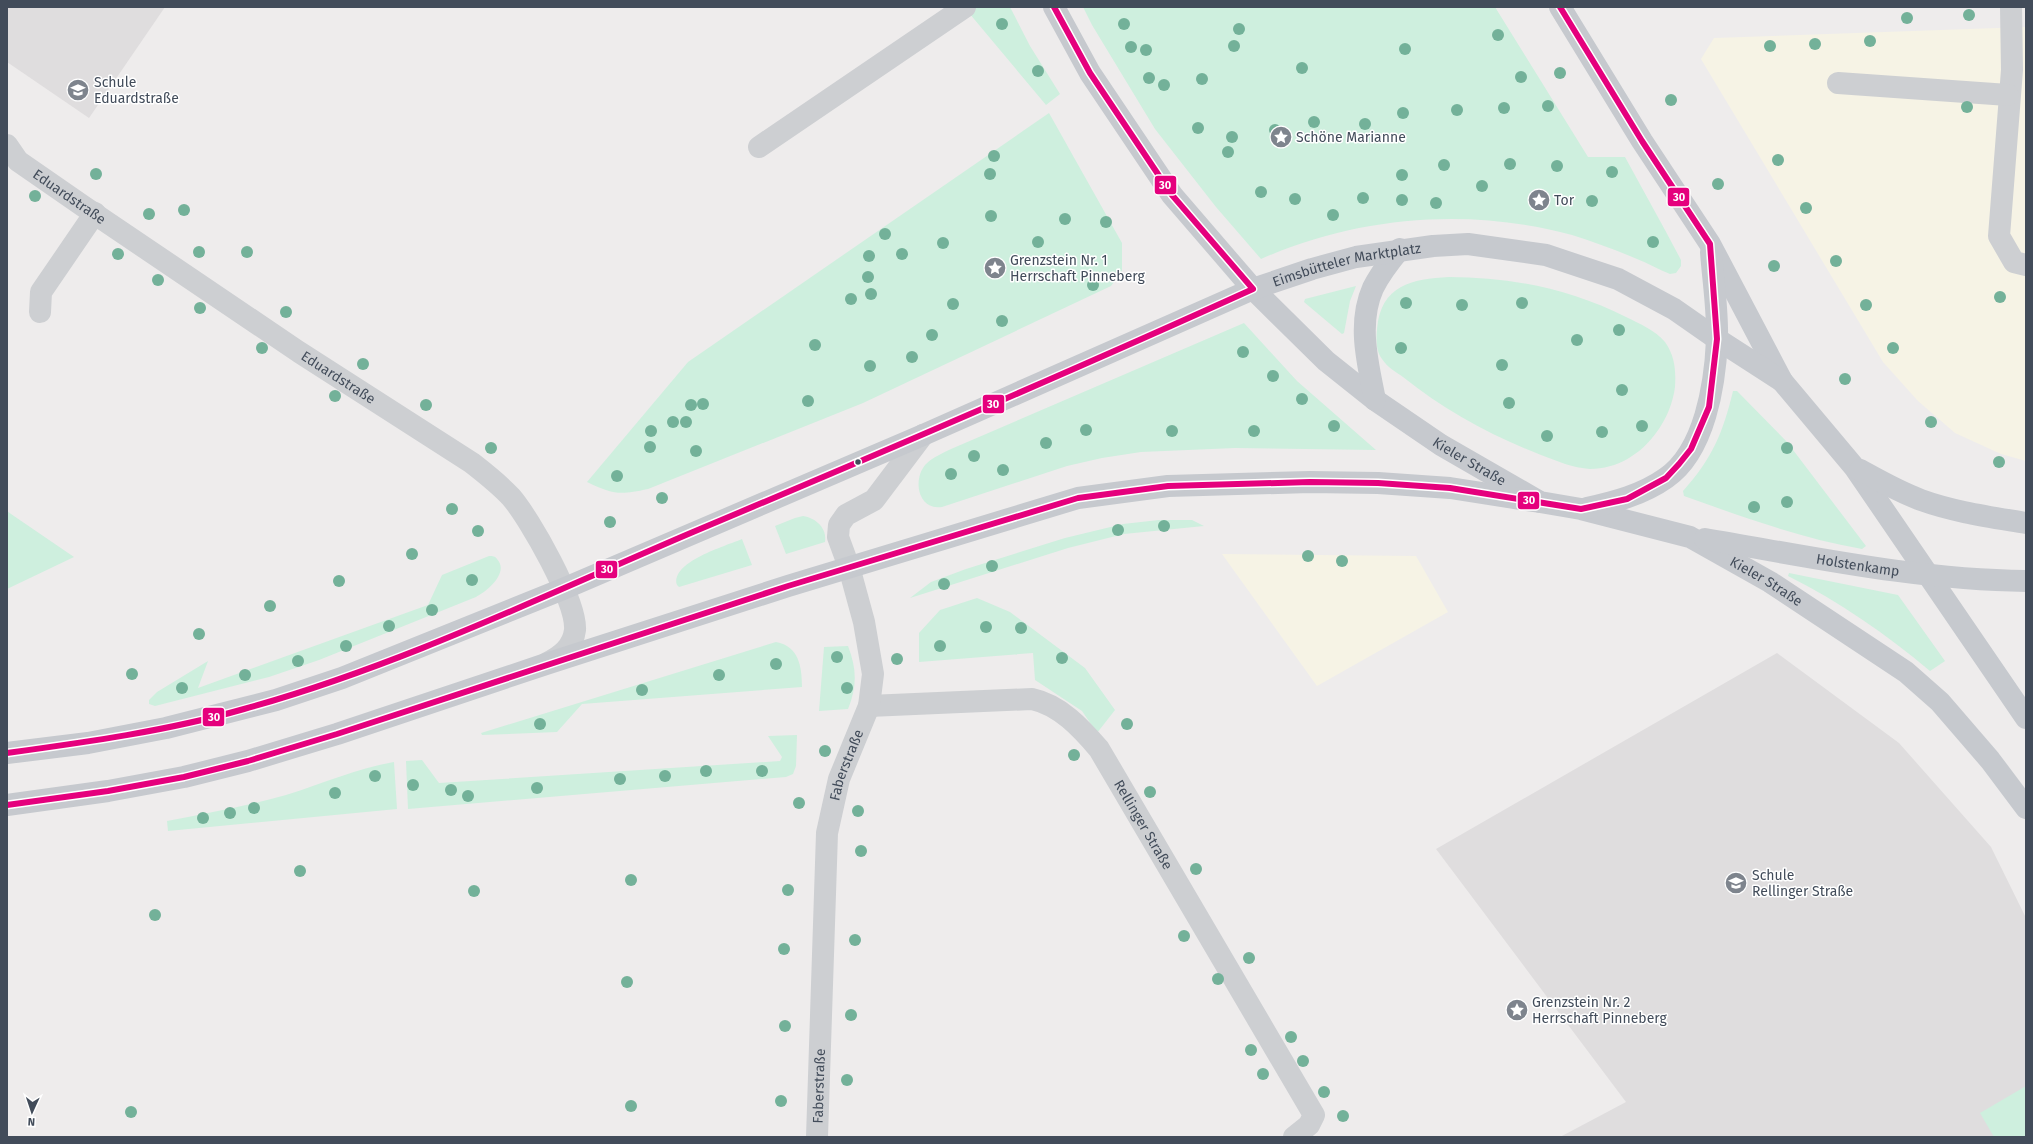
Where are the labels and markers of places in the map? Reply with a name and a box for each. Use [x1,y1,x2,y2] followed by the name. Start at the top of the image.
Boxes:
[94,74,179,107] place label: Schule Eduardstraße
[65,77,91,103] school or university icon: Schule Eduardstraße
[1268,124,1294,150] place icon: Schöne Marianne
[1296,129,1406,146] place label: Schöne Marianne
[1526,187,1552,213] place icon: Tor
[1554,192,1575,209] place label: Tor
[1010,252,1146,285] place label: Grenzstein Nr. 1 Herrschaft Pinneberg
[982,255,1008,281] place icon: Grenzstein Nr. 1 Herrschaft Pinneberg
[853,457,863,467] unlabelled marker
[1752,867,1853,900] place label: Schule Rellinger Straße
[1723,870,1749,896] school or university icon: Schule Rellinger Straße
[1532,994,1668,1027] place label: Grenzstein Nr. 2 Herrschaft Pinneberg
[1504,997,1530,1023] place icon: Grenzstein Nr. 2 Herrschaft Pinneberg

